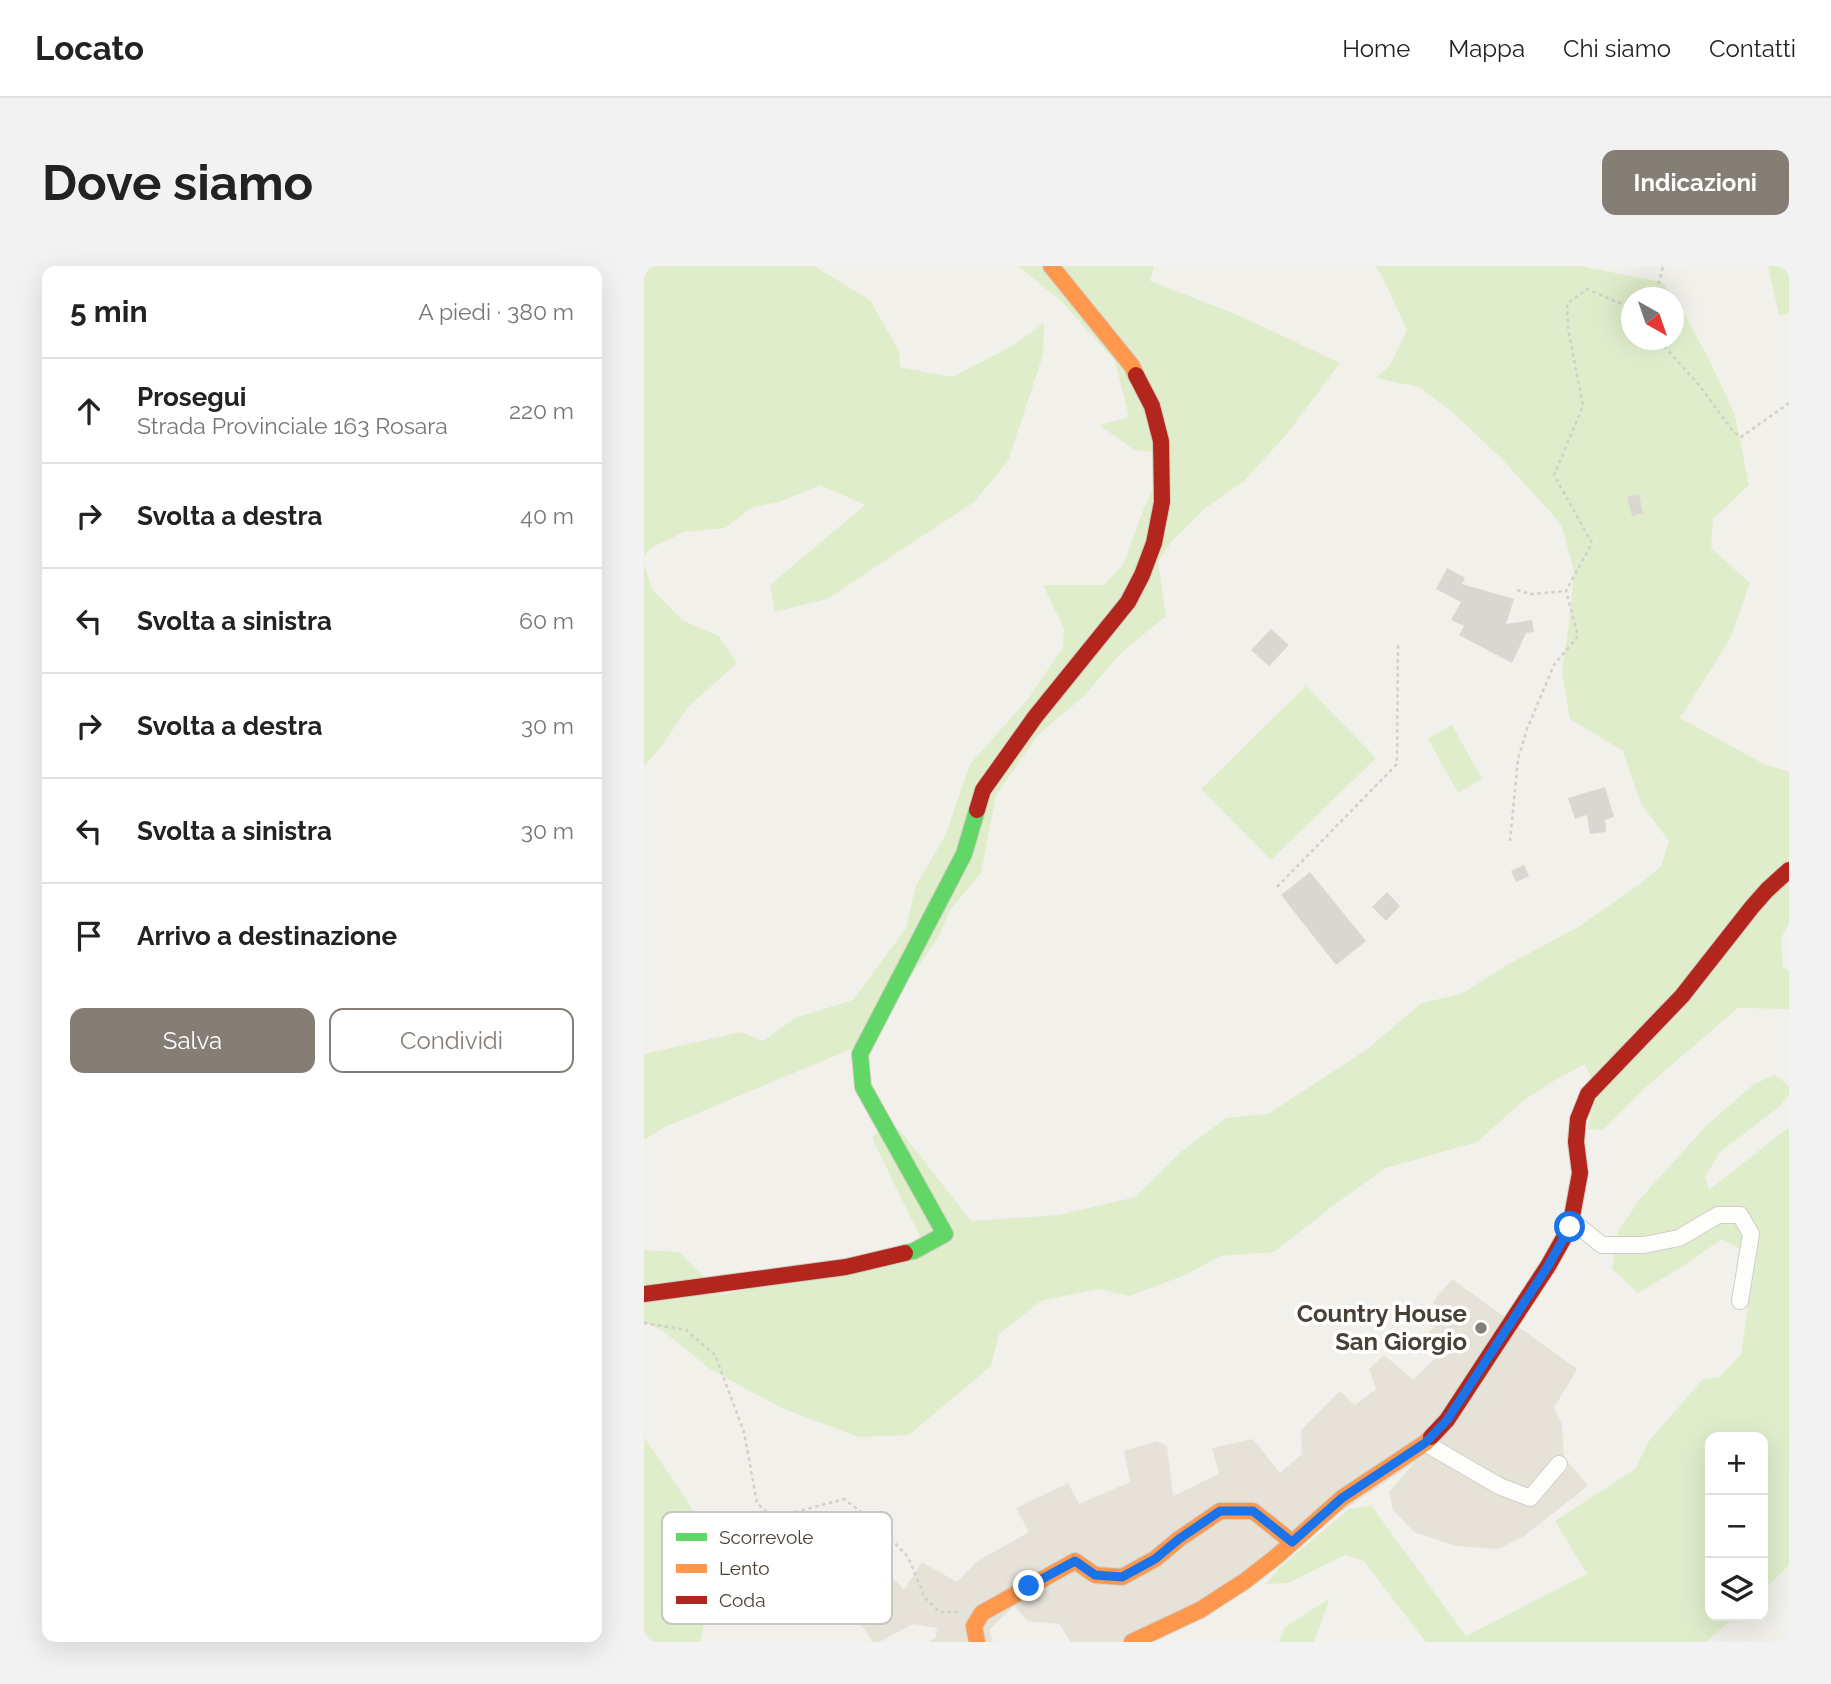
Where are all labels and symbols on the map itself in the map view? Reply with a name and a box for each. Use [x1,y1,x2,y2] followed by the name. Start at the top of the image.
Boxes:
[1621,287,1684,350] north arrow
[1554,1211,1585,1242] route start
[1297,1299,1467,1356] place label: Country House San Giorgio
[1473,1320,1489,1336] marker: Country House San Giorgio
[662,1512,892,1624] legend
[719,1526,814,1548] text: Scorrevole
[719,1557,770,1579] text: Lento
[1013,1570,1044,1601] route end
[719,1589,766,1611] text: Coda

